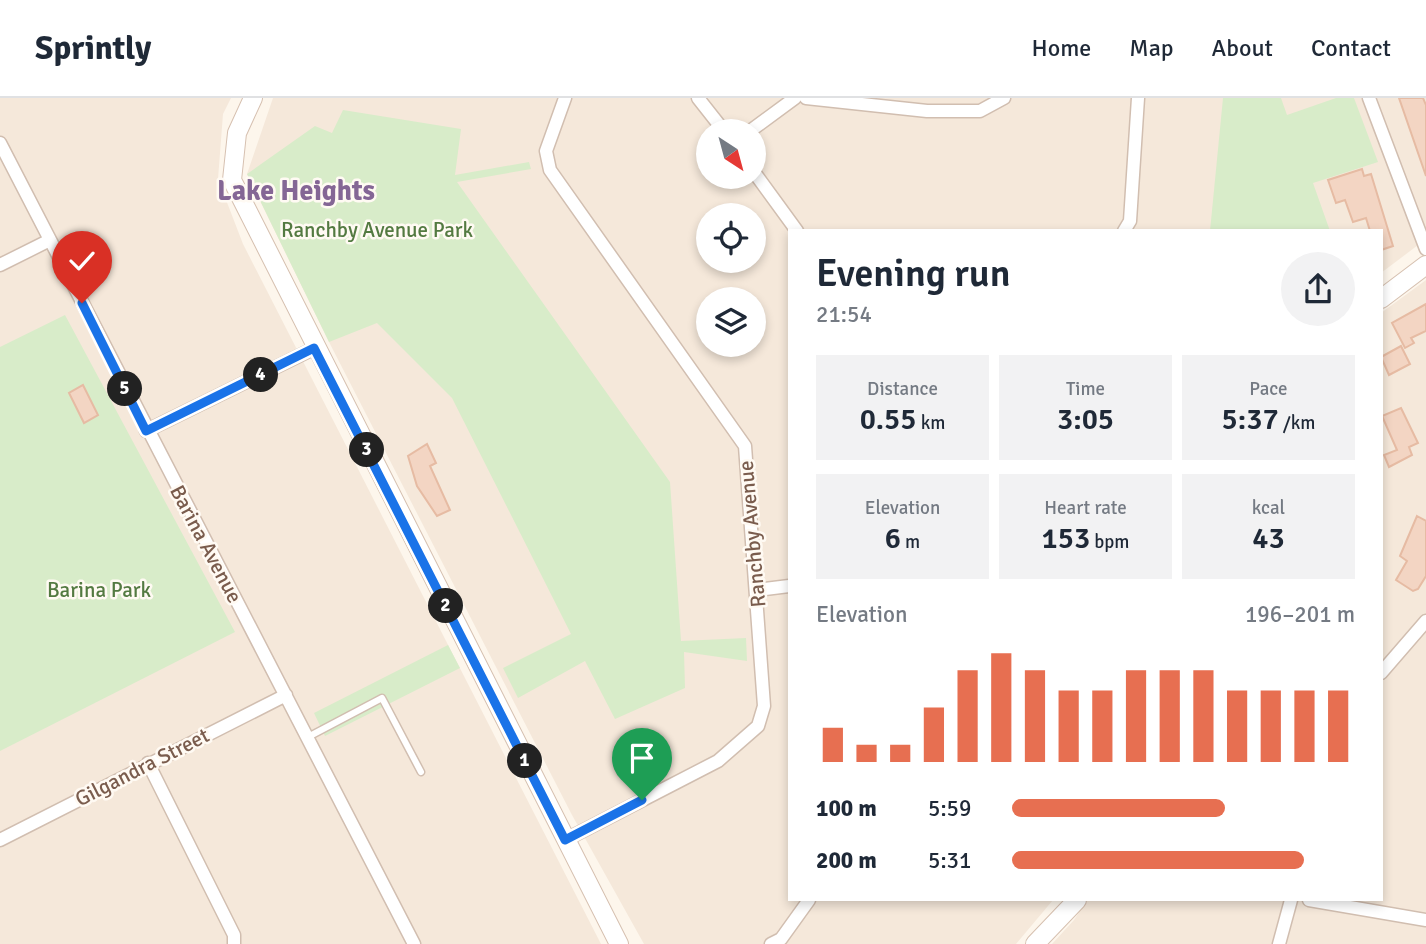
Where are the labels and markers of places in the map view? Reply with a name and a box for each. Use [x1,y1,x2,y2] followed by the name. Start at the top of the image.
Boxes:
[52,231,112,303] pin
[244,358,278,392] pin: 4
[108,372,142,406] pin: 5
[350,432,384,468] pin: 3
[428,588,464,624] pin: 2
[612,728,672,800] pin
[508,744,542,778] pin: 1

